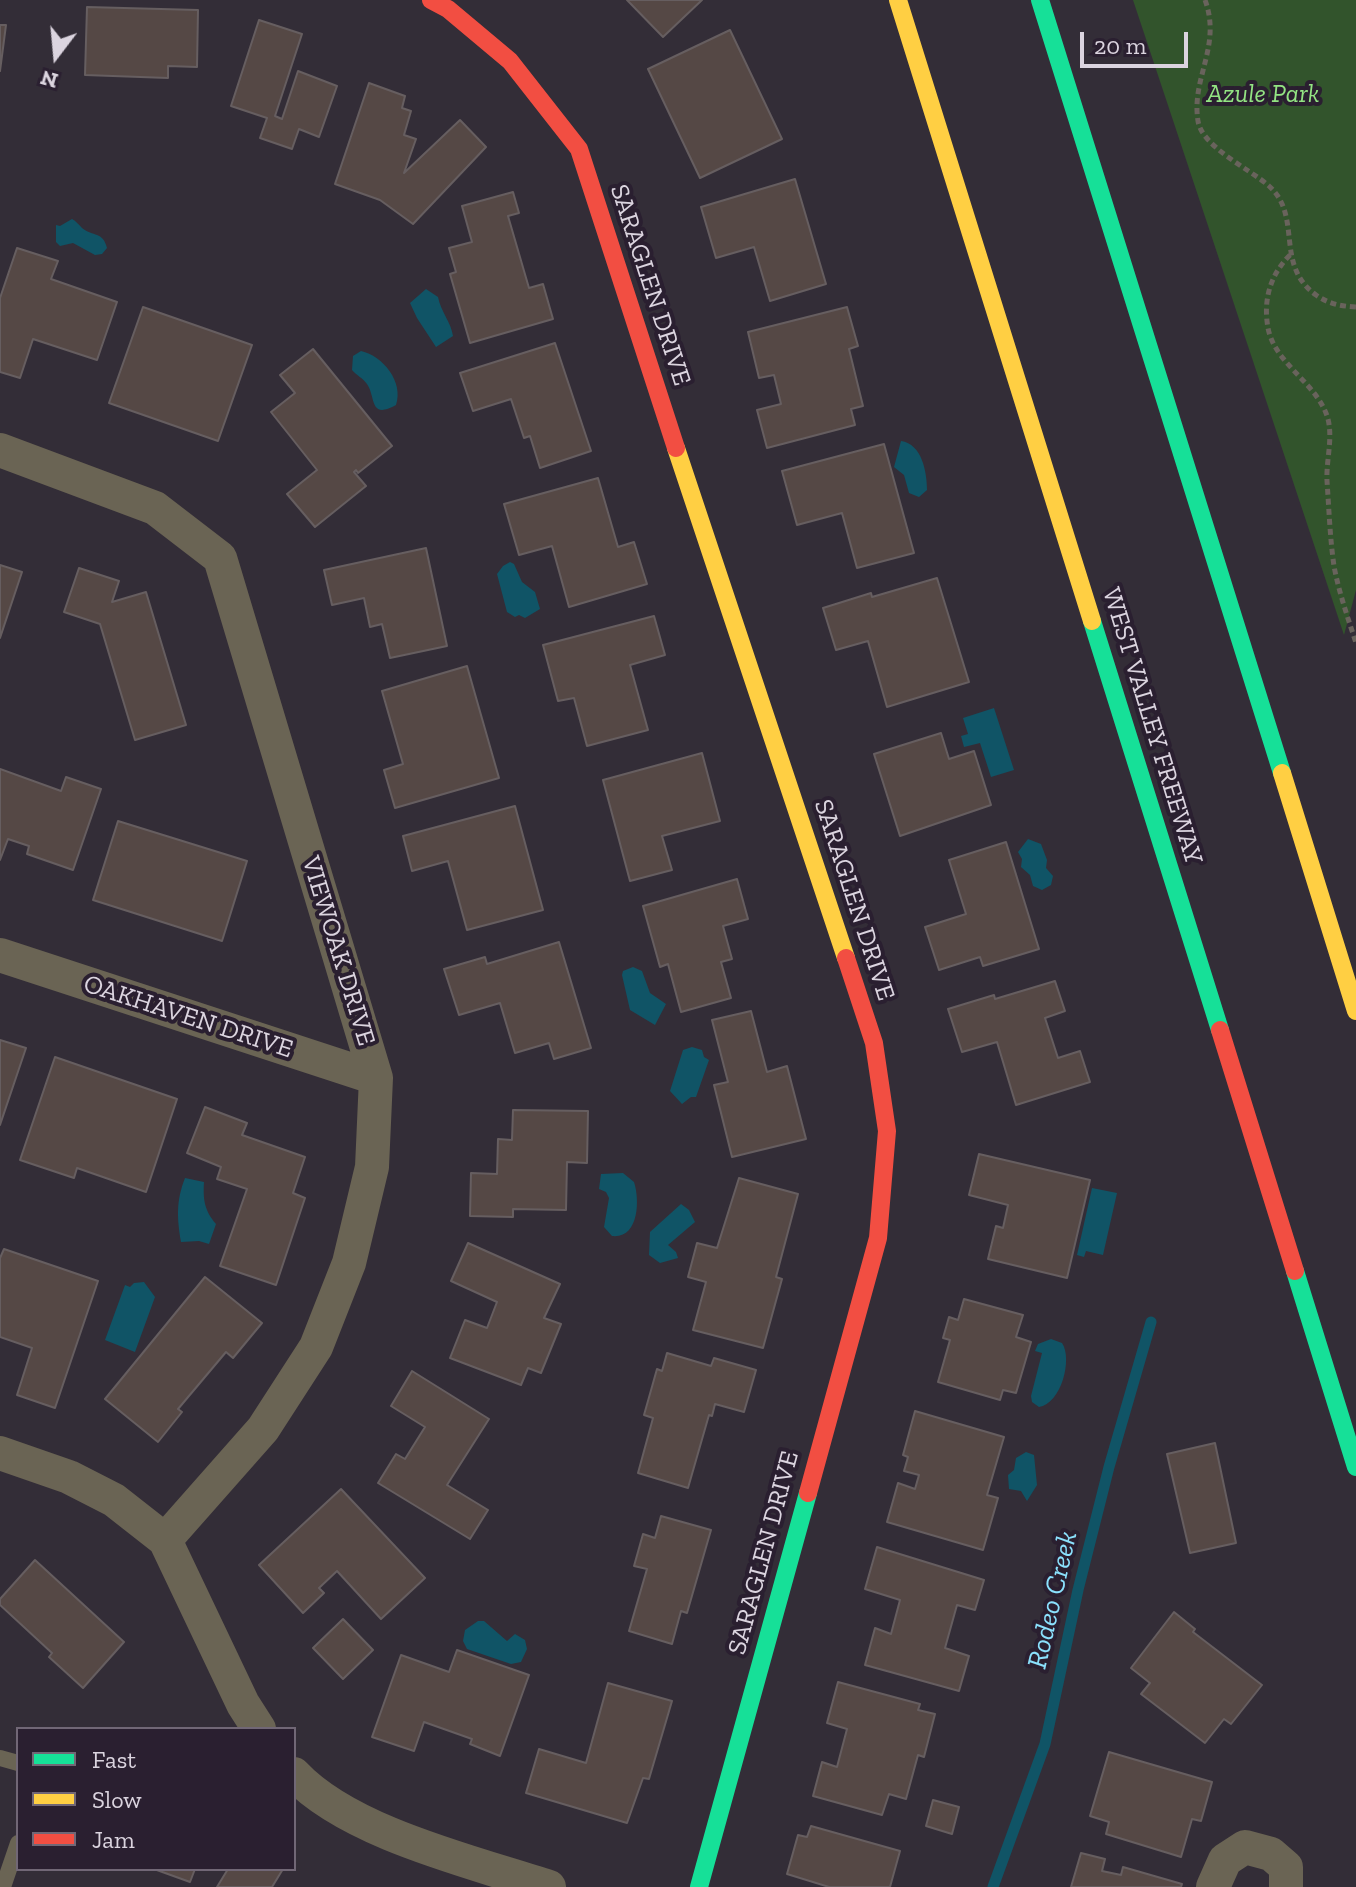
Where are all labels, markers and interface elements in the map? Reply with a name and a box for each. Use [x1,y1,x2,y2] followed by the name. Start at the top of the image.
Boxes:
[16,16,96,96] north arrow
[1084,16,1192,66] scale bar
[1094,31,1146,60] text: 20 m
[37,64,61,95] text: N
[1207,79,1319,111] park label: Azule Park
[603,181,697,389] street label: SARAGLEN DRIVE
[1095,584,1209,868] street label: WEST VALLEY FREEWAY
[807,796,901,1004] street label: SARAGLEN DRIVE
[294,853,382,1049] street label: VIEWOAK DRIVE
[79,968,297,1066] street label: OAKHAVEN DRIVE
[722,1448,806,1658] street label: SARAGLEN DRIVE
[1021,1528,1085,1672] water label: Rodeo Creek
[16,1727,296,1871] legend
[92,1745,136,1774] text: Fast
[92,1785,142,1814] text: Slow
[92,1825,135,1854] text: Jam

